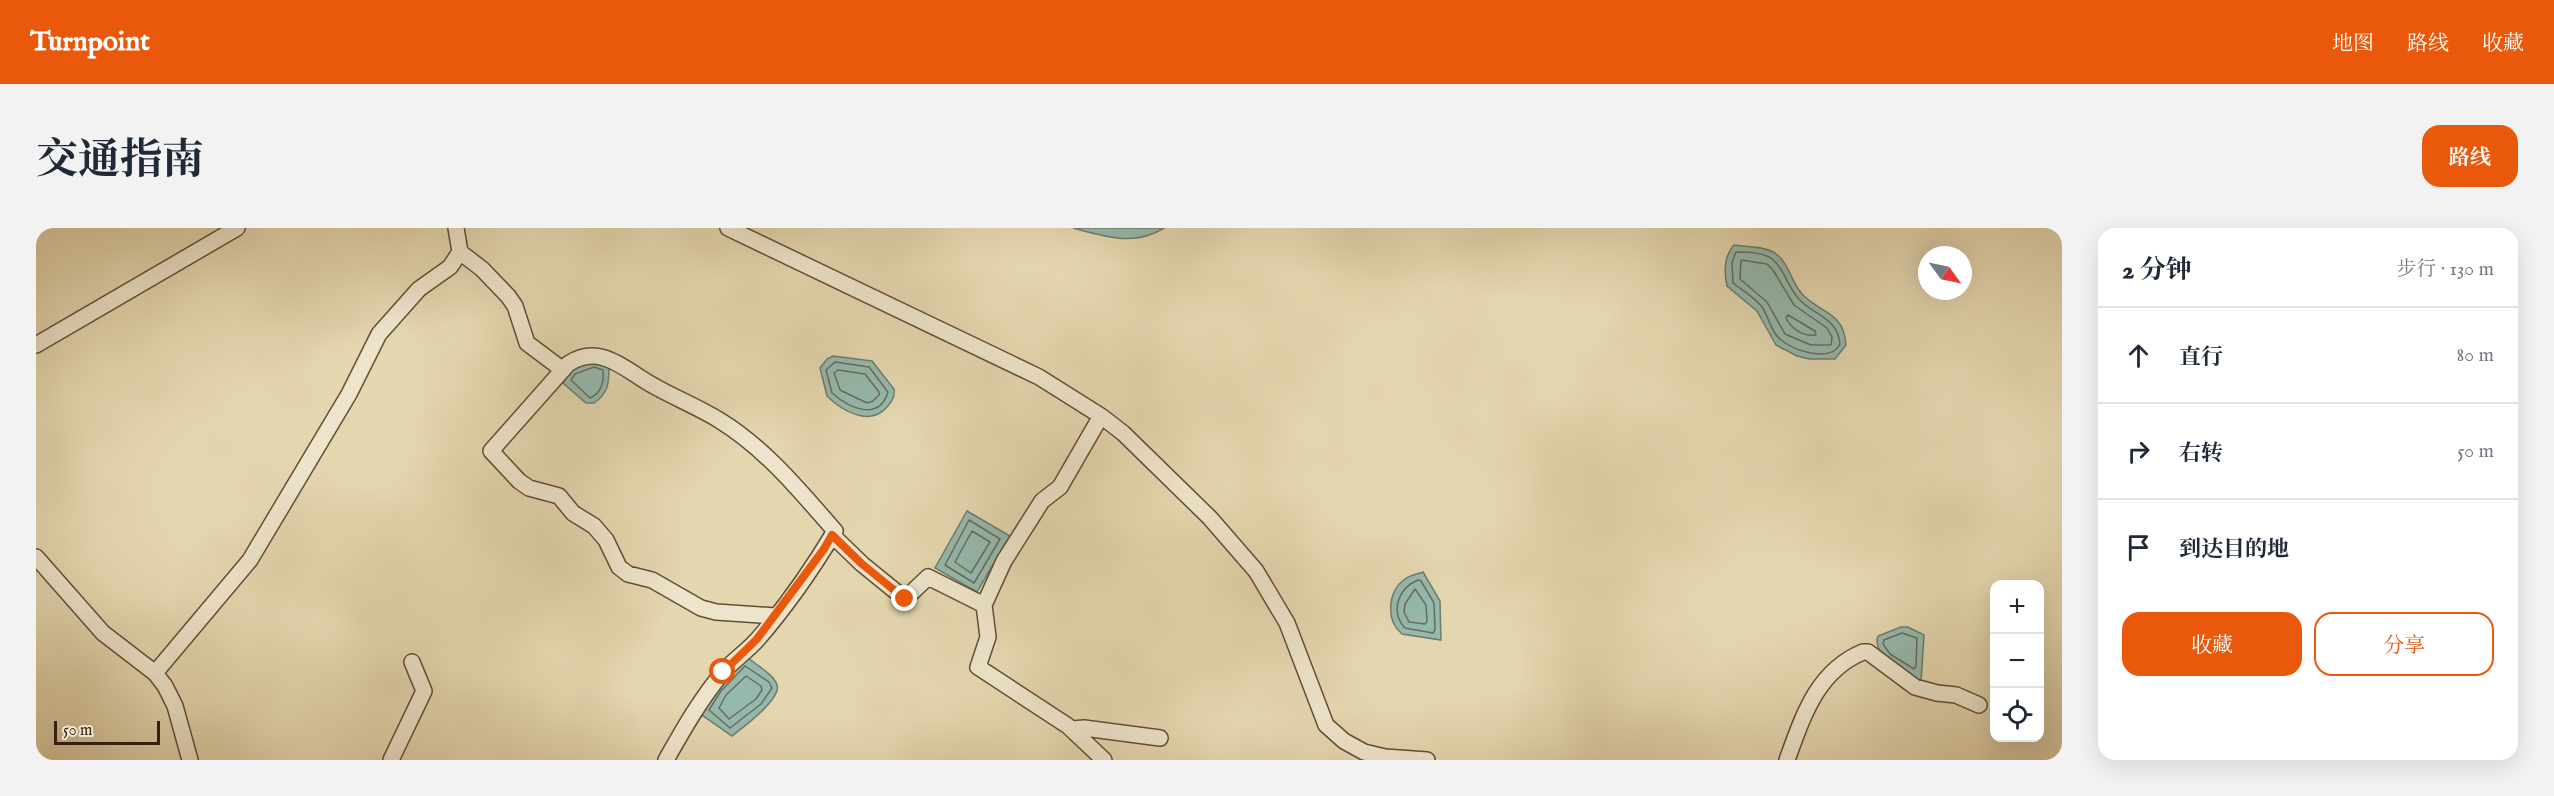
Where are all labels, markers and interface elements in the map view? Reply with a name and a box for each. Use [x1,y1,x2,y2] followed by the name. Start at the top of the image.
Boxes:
[30,25,150,60] text: Turnpoint
[2332,31,2374,58] text: 地图
[2407,31,2449,58] text: 路线
[2482,31,2524,58] text: 收藏
[2422,125,2518,187] button: 路线
[36,135,204,188] text: 交通指南
[1918,246,1972,300] north arrow
[2122,254,2192,287] text: 2 分钟
[2396,257,2494,282] text: 步行 · 130 m
[2122,339,2155,372] icon: ahead
[2457,343,2494,368] text: 80 m
[2179,344,2223,372] text: 直行
[2122,435,2155,468] icon: right
[2457,439,2494,464] text: 50 m
[2179,440,2223,468] text: 右转
[2122,531,2155,564] icon: arrive
[2179,536,2289,564] text: 到达目的地
[1990,580,2044,742] map controls
[1990,580,2044,634] button: +
[891,585,917,611] route end
[2122,612,2302,676] button: 收藏
[2314,612,2494,676] button: 分享
[1990,634,2044,688] button: −
[709,658,735,684] route start
[1990,688,2044,742] button: locate
[54,718,160,746] scale bar
[63,721,92,741] text: 50 m

